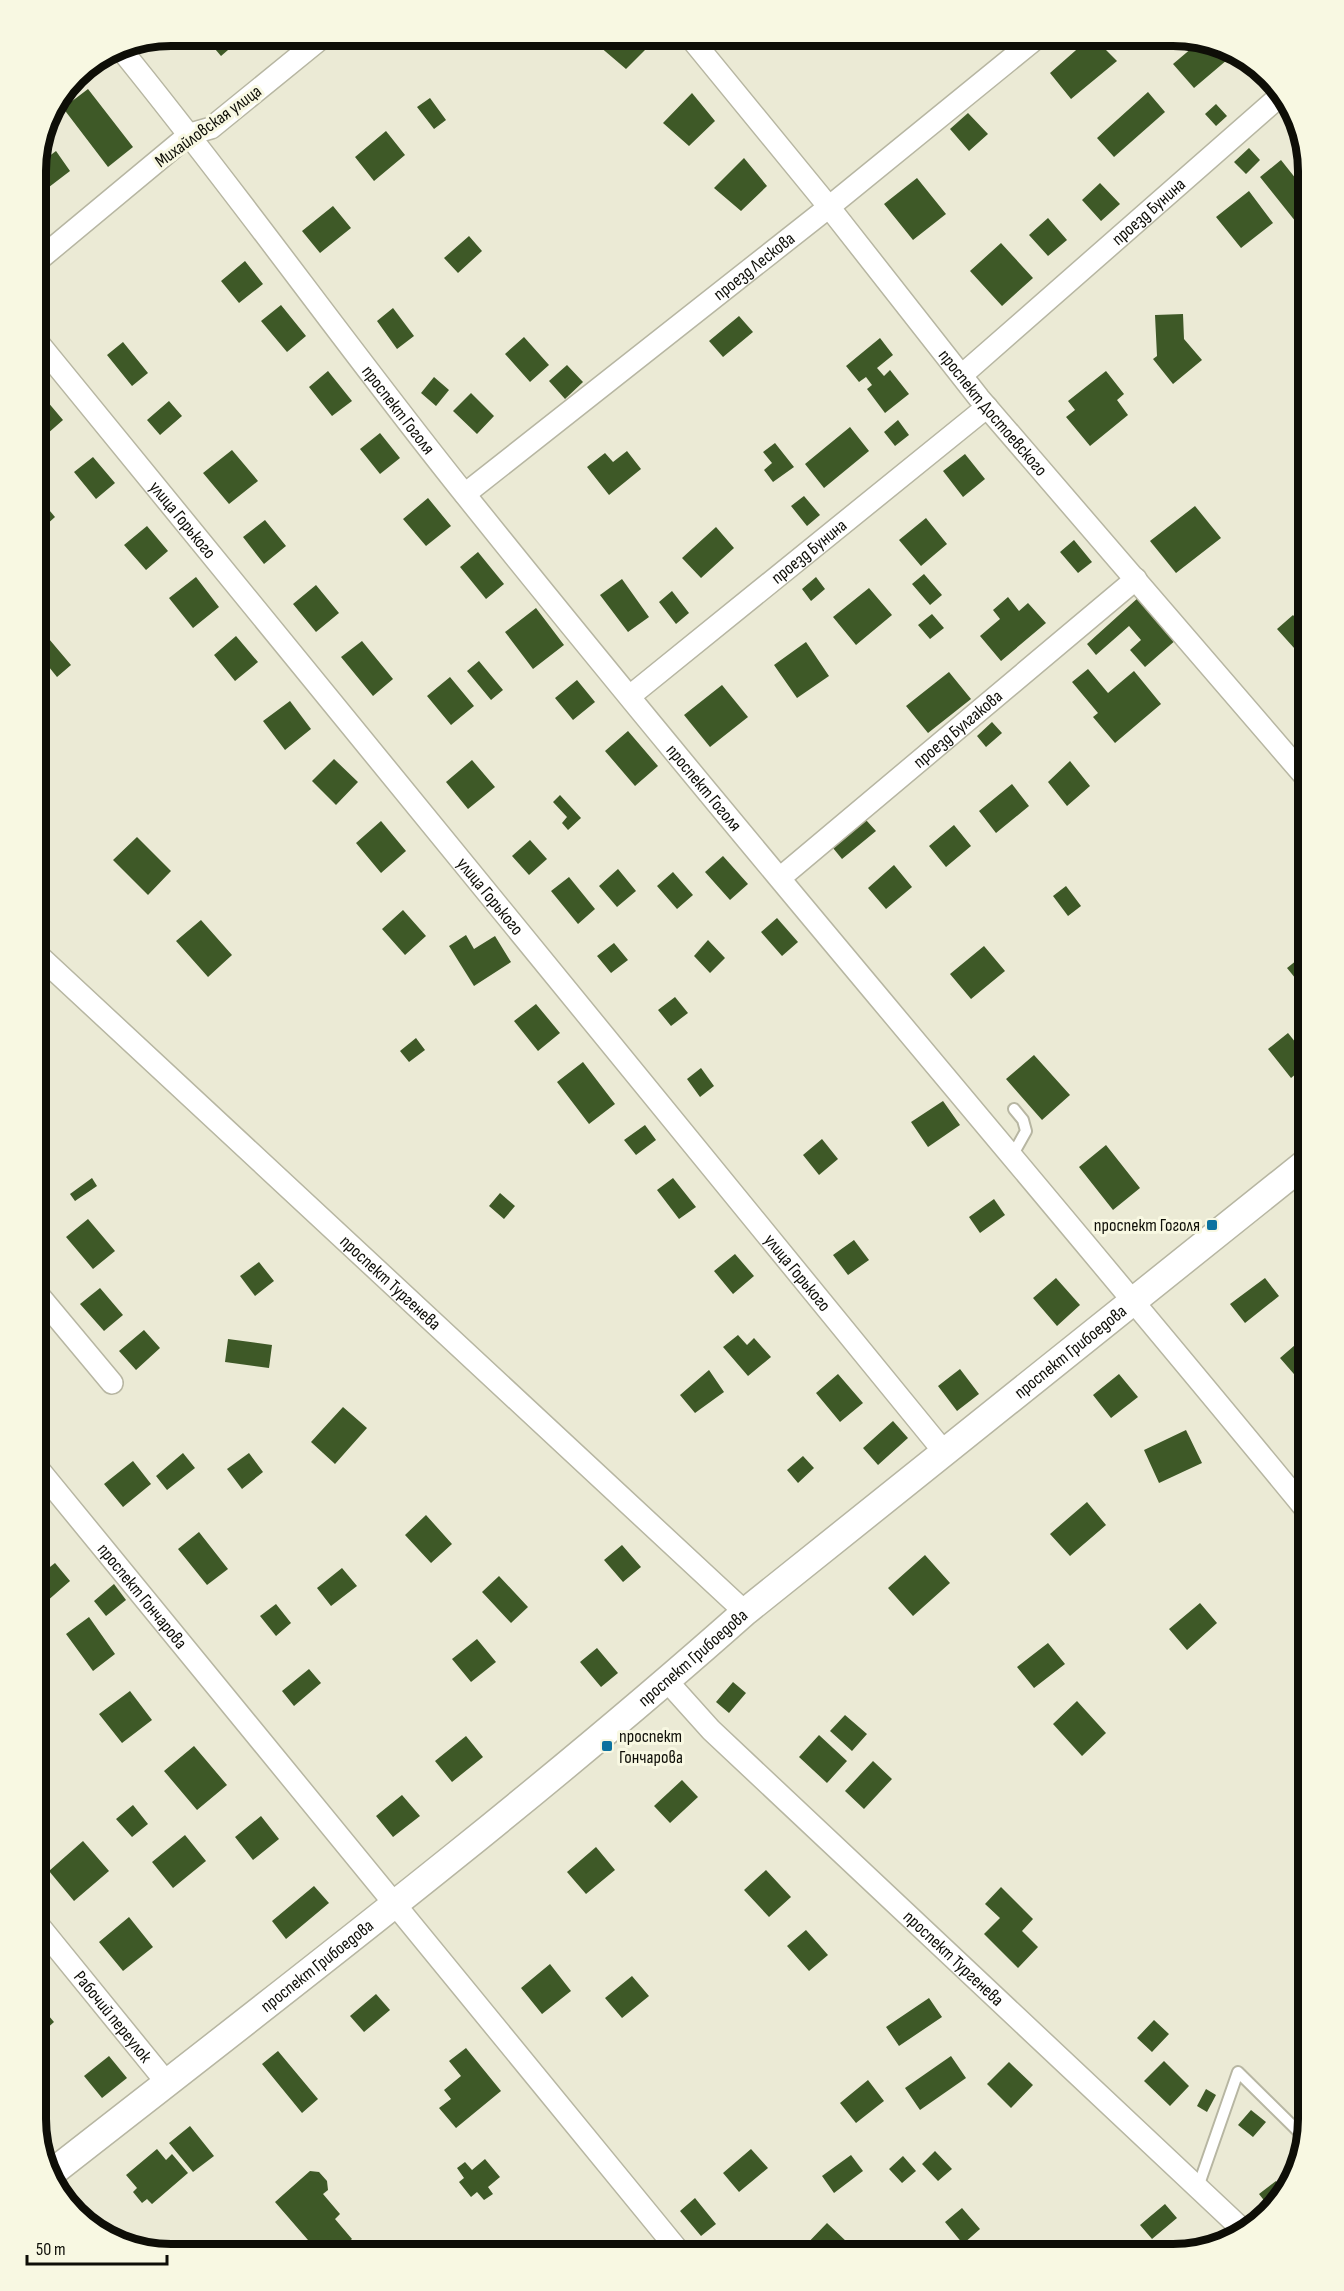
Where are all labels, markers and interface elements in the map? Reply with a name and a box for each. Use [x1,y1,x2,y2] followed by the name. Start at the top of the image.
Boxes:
[151,81,266,172] street label: Михайловская улица
[1108,174,1190,250] street label: проезд Бунина
[709,228,799,305] street label: проезд Лескова
[934,345,1051,480] street label: проспект Достоевского
[357,362,439,459] street label: проспект Гоголя
[145,477,220,563] street label: улица Горького
[767,515,851,588] street label: проезд Бунина
[909,686,1007,772] street label: проезд Булгакова
[662,740,746,836] street label: проспект Гоголя
[452,853,528,939] street label: улица Горького
[1094,1215,1200,1236] place label: проспект Гоголя
[1205,1218,1219,1232] marker: проспект Гоголя
[759,1230,835,1316] street label: улица Горького
[335,1231,445,1335] street label: проспект Тургенева
[1010,1301,1131,1403] street label: проспект Грибоедова
[93,1539,191,1653] street label: проспект Гончарова
[634,1605,752,1711] street label: проспект Грибоедова
[619,1726,683,1768] place label: проспект Гончарова
[600,1739,614,1753] marker: проспект Гончарова
[899,1906,1008,2011] street label: проспект Тургенева
[257,1915,378,2017] street label: проспект Грибоедова
[69,1967,156,2067] street label: Рабочий переулок
[27,2228,166,2266] scale bar
[36,2239,66,2260] text: 50 m

